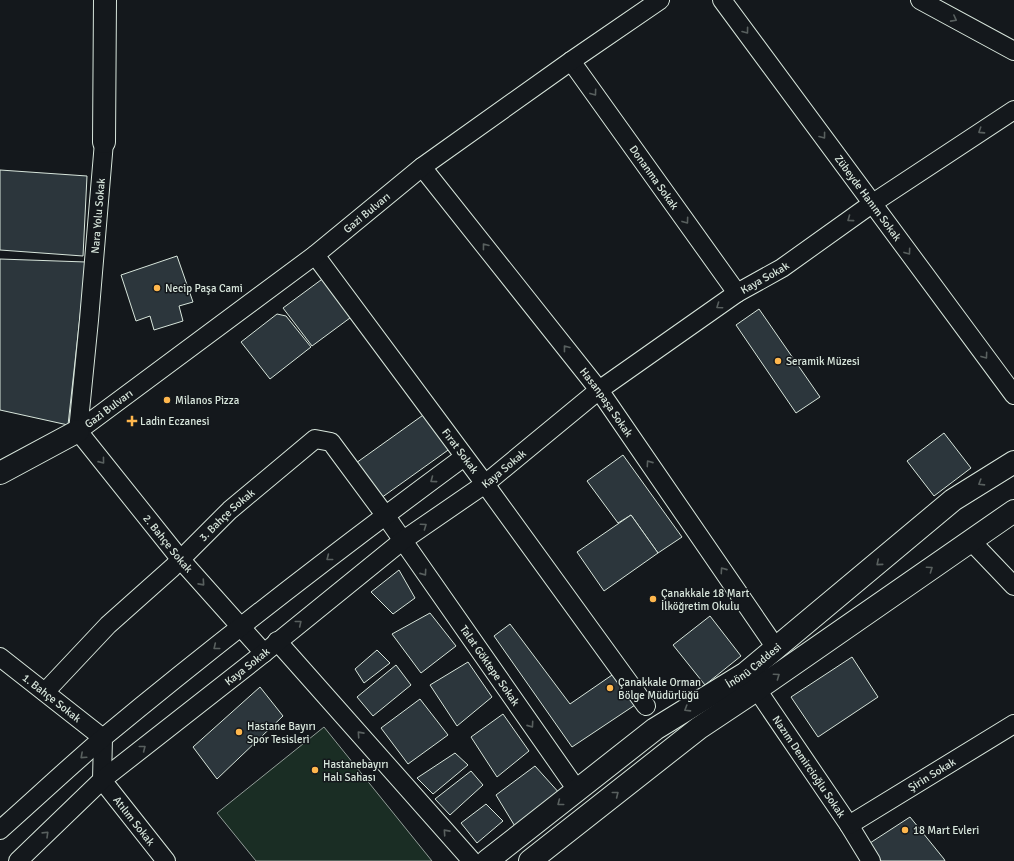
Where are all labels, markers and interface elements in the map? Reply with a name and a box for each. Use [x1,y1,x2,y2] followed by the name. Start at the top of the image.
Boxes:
[950,14,957,21] one-way arrow
[741,27,748,34] one-way arrow
[589,88,596,95] one-way arrow
[979,126,986,133] one-way arrow
[818,131,825,138] one-way arrow
[626,143,681,213] street label: Donanma Sokak
[832,153,904,244] street label: Zübeyde Hanım Sokak
[89,177,108,254] street label: Nara Yolu Sokak
[341,190,393,236] street label: Gazi Bulvarı
[847,214,854,222] one-way arrow
[681,217,688,224] one-way arrow
[483,244,490,251] one-way arrow
[904,247,911,254] one-way arrow
[738,259,792,297] street label: Kaya Sokak
[165,282,243,295] place label: Necip Paşa Cami
[152,283,162,293] marker: Necip Paşa Cami
[716,301,723,308] one-way arrow
[563,346,570,353] one-way arrow
[981,352,988,359] one-way arrow
[786,355,860,368] place label: Seramik Müzesi
[773,356,783,366] marker: Seramik Müzesi
[577,365,636,440] street label: Hasanpaşa Sokak
[82,387,135,431] street label: Gazi Bulvarı
[175,394,240,407] place label: Milanos Pizza
[162,395,172,405] marker: Milanos Pizza
[140,415,209,428] place label: Ladin Eczanesi
[127,416,137,426] marker: Ladin Eczanesi
[439,426,481,477] street label: Fırat Sokak
[479,447,529,491] street label: Kaya Sokak
[97,457,104,464] one-way arrow
[647,460,654,467] one-way arrow
[430,475,437,483] one-way arrow
[978,478,985,485] one-way arrow
[197,486,258,544] street label: 3. Bahçe Sokak
[140,512,195,576] street label: 2. Bahçe Sokak
[420,523,427,531] one-way arrow
[327,554,334,561] one-way arrow
[876,558,883,565] one-way arrow
[720,567,727,574] one-way arrow
[925,567,932,574] one-way arrow
[420,568,427,575] one-way arrow
[197,579,204,586] one-way arrow
[661,587,749,613] place label: Çanakkale 18 Mart İlköğretim Okulu
[648,594,658,604] marker: Çanakkale 18 Mart İlköğretim Okulu
[295,621,302,628] one-way arrow
[457,623,522,709] street label: Talat Göktepe Sokak
[723,640,784,691] street label: İnönü Caddesi
[213,642,220,649] one-way arrow
[222,645,273,688] street label: Kaya Sokak
[20,671,84,726] street label: 1. Bahçe Sokak
[773,673,780,681] one-way arrow
[618,676,701,702] place label: Çanakkale Orman Bölge Müdürlüğü
[605,683,615,693] marker: Çanakkale Orman Bölge Müdürlüğü
[684,705,691,712] one-way arrow
[770,713,848,821] street label: Nazım Demircioğlu Sokak
[247,720,316,746] place label: Hastane Bayırı Spor Tesisleri
[526,721,534,728] one-way arrow
[234,727,244,737] marker: Hastane Bayırı Spor Tesisleri
[358,732,365,739] one-way arrow
[139,746,146,753] one-way arrow
[80,751,88,759] one-way arrow
[906,755,959,794] street label: Şirin Sokak
[323,758,388,784] place label: Hastanebayırı Halı Sahası
[310,765,320,775] marker: Hastanebayırı Halı Sahası
[611,791,618,798] one-way arrow
[110,794,158,849] street label: Atılım Sokak
[557,798,564,805] one-way arrow
[913,824,979,837] place label: 18 Mart Evleri
[900,825,910,835] marker: 18 Mart Evleri
[444,829,451,837] one-way arrow
[41,831,49,839] one-way arrow

